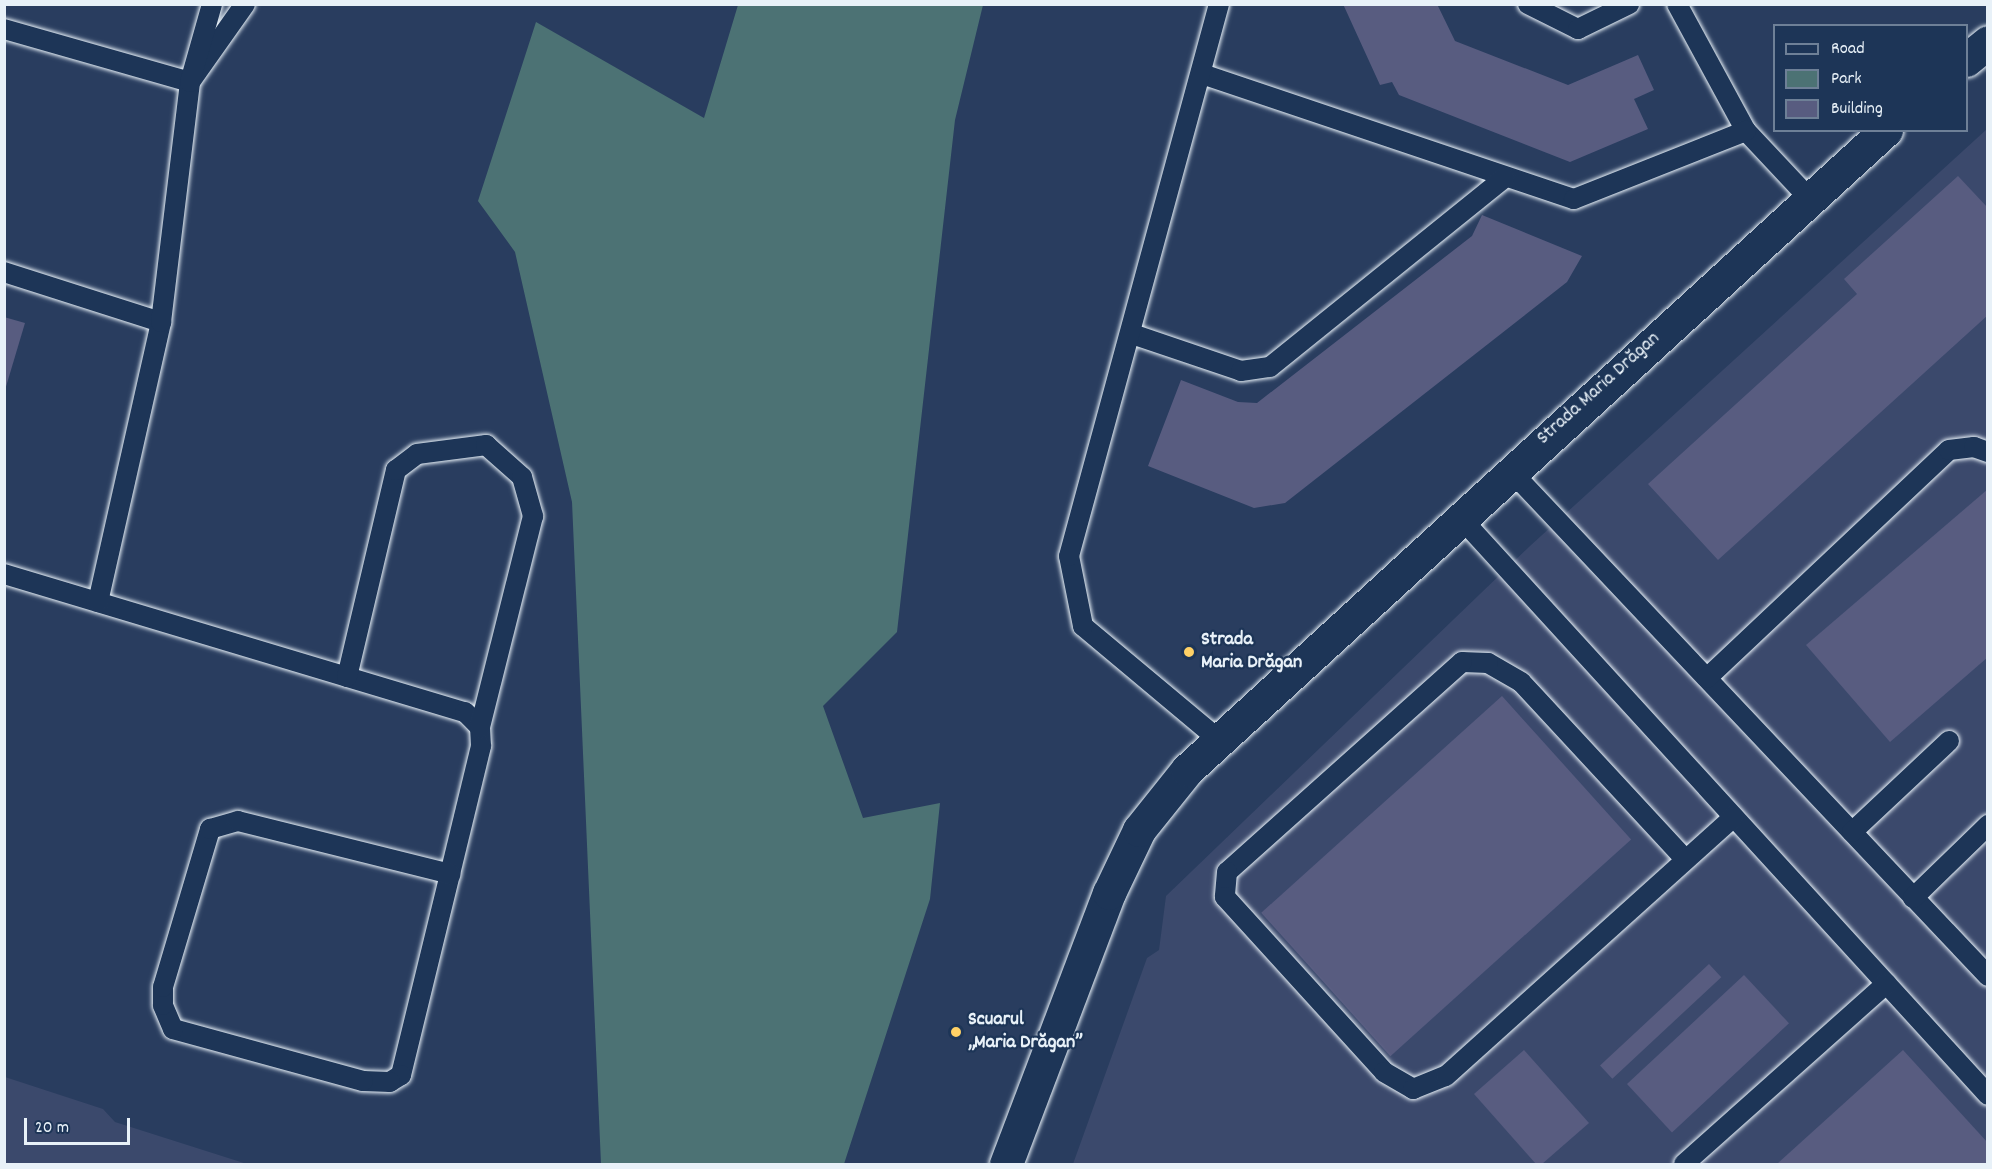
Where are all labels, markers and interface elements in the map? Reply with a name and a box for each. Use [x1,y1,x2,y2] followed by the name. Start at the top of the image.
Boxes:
[1773,24,1968,132] legend
[1831,37,1865,62] text: Road
[1831,67,1862,92] text: Park
[1831,97,1883,122] text: Building
[1532,327,1666,451] street label: Strada Maria Drăgan
[1201,628,1302,675] place label: Strada Maria Drăgan
[1182,645,1196,659] marker: Strada Maria Drăgan
[968,1008,1083,1055] place label: Scuarul „Maria Drăgan”
[949,1025,963,1039] marker: Scuarul „Maria Drăgan”
[27,1106,134,1144] scale bar
[35,1116,69,1141] text: 20 m

